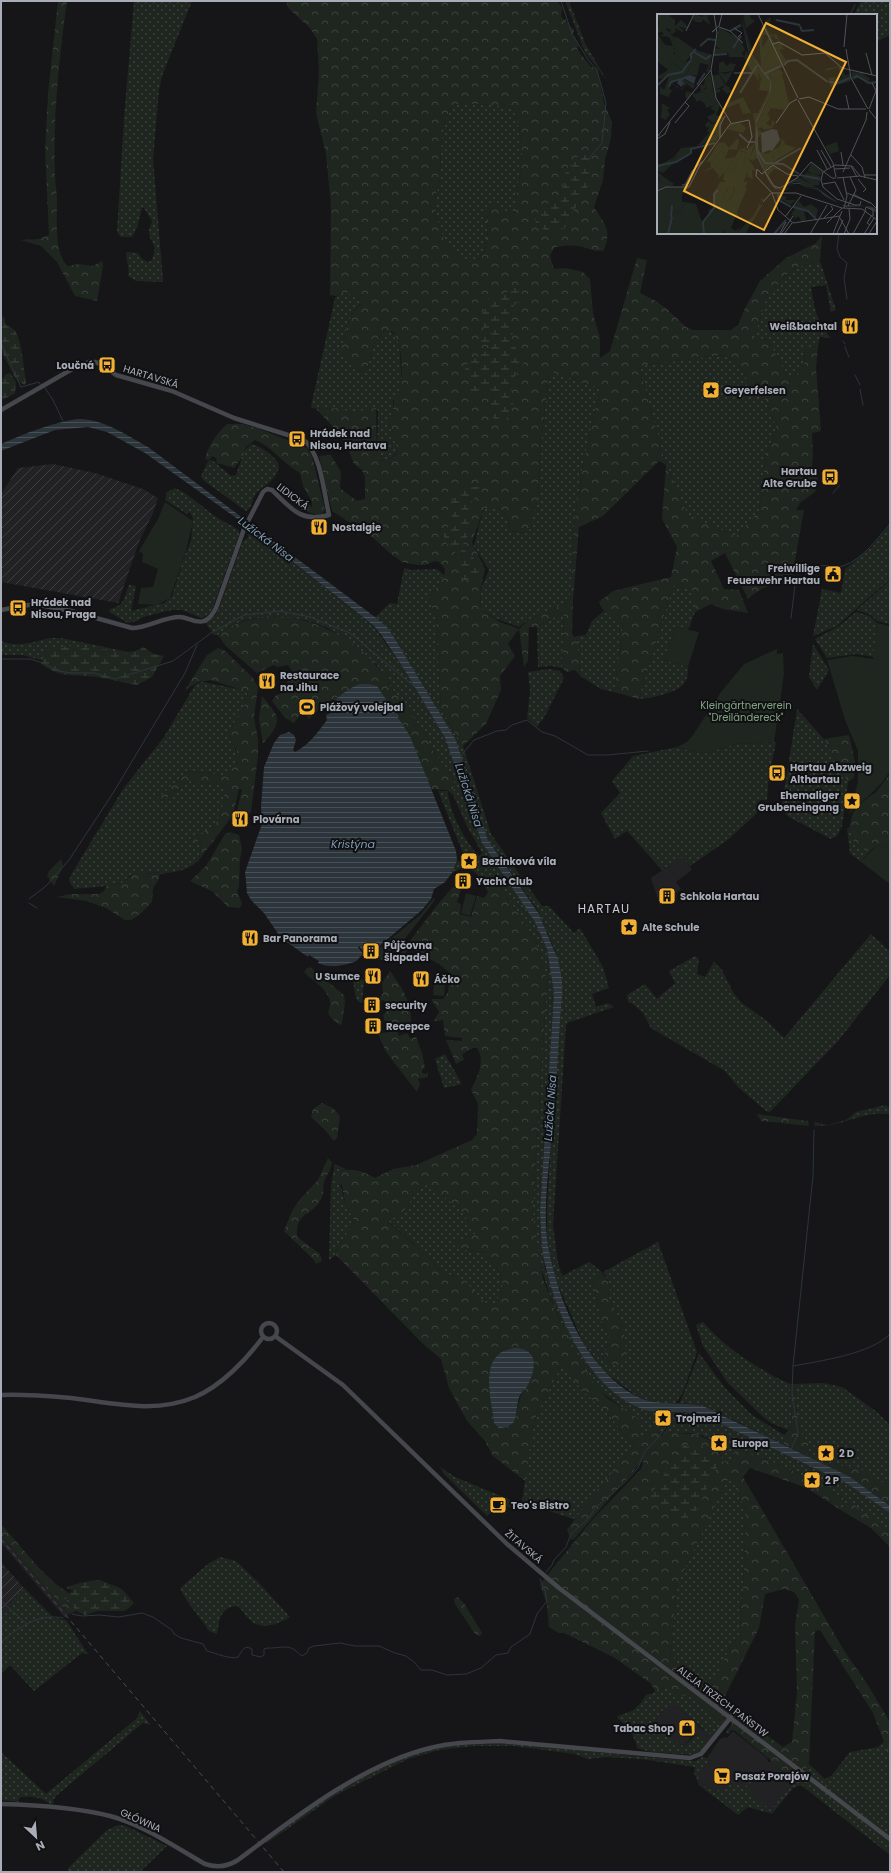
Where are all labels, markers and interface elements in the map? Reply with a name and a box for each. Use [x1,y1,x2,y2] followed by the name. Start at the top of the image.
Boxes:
[657,14,877,234] inset map
[840,316,860,336] restaurant icon: Weißbachtal
[770,319,837,334] place label: Weißbachtal
[97,355,117,375] bus stop icon: Loučná
[57,358,94,373] place label: Loučná
[121,361,181,392] street label: HARTAVSKÁ
[701,380,721,400] place icon: Geyerfelsen
[724,383,786,398] place label: Geyerfelsen
[310,426,387,453] place label: Hrádek nad Nisou, Hartava
[287,429,307,449] bus stop icon: Hrádek nad Nisou, Hartava
[763,464,817,491] place label: Hartau Alte Grube
[820,467,840,487] bus stop icon: Hartau Alte Grube
[274,479,312,514] street label: LIDICKÁ
[235,513,298,566] water label: Lužická Nisa
[309,517,329,537] restaurant icon: Nostalgie
[332,520,381,535] place label: Nostalgie
[727,561,820,588] place label: Freiwillige Feuerwehr Hartau
[823,564,843,584] public building icon: Freiwillige Feuerwehr Hartau
[31,595,96,622] place label: Hrádek nad Nisou, Praga
[8,598,28,618] bus stop icon: Hrádek nad Nisou, Praga
[280,668,339,695] place label: Restaurace na Jihu
[257,671,277,691] restaurant icon: Restaurace na Jihu
[297,697,317,717] sports icon: Plážový volejbal
[700,698,792,725] park label: Kleingärtnerverein "Dreiländereck"
[320,700,403,715] place label: Plážový volejbal
[790,760,872,787] place label: Hartau Abzweig Althartau
[451,761,487,829] water label: Lužická Nisa
[767,763,787,783] bus stop icon: Hartau Abzweig Althartau
[758,788,840,815] place label: Ehemaliger Grubeneingang
[842,791,862,811] place icon: Ehemaliger Grubeneingang
[230,809,250,829] restaurant icon: Plovárna
[253,812,300,827] place label: Plovárna
[331,836,375,852] water label: Kristýna
[459,851,479,871] place icon: Bezinková víla
[482,854,557,869] place label: Bezinková víla
[453,871,473,891] building icon: Yacht Club
[476,874,533,889] place label: Yacht Club
[657,886,677,906] building icon: Schkola Hartau
[680,889,760,904] place label: Schkola Hartau
[578,900,630,917] district label: HARTAU
[619,917,639,937] place icon: Alte Schule
[642,920,699,935] place label: Alte Schule
[240,928,260,948] restaurant icon: Bar Panorama
[263,931,338,946] place label: Bar Panorama
[384,938,432,965] place label: Půjčovna šlapadel
[361,941,381,961] building icon: Půjčovna šlapadel
[363,966,383,986] restaurant icon: U Sumce
[315,969,360,984] place label: U Sumce
[411,969,431,989] restaurant icon: Áčko
[434,972,461,987] place label: Áčko
[362,995,382,1015] building icon: security
[385,998,428,1013] place label: security
[363,1016,383,1036] building icon: Recepce
[386,1019,430,1034] place label: Recepce
[540,1074,560,1142] water label: Lužická Nisa
[653,1408,673,1428] place icon: Trojmezí
[676,1411,720,1426] place label: Trojmezí
[709,1433,729,1453] place icon: Europa
[732,1436,769,1451] place label: Europa
[816,1443,836,1463] place icon: 2 D
[839,1446,854,1461] place label: 2 D
[802,1470,822,1490] place icon: 2 P
[825,1473,839,1488] place label: 2 P
[488,1495,508,1515] cafe icon: Teo's Bistro
[511,1498,570,1513] place label: Teo's Bistro
[502,1526,546,1567] street label: ŽITAVSKÁ
[674,1662,772,1741] street label: ALEJA TRZECH PAŃSTW
[677,1718,697,1738] shop icon: Tabac Shop
[614,1721,674,1736] place label: Tabac Shop
[712,1766,732,1786] supermarket icon: Pasaż Porajów
[735,1769,809,1784] place label: Pasaż Porajów
[118,1805,164,1836] street label: GŁÓWNA
[16,1817,56,1857] north arrow
[33,1837,48,1855] text: N

